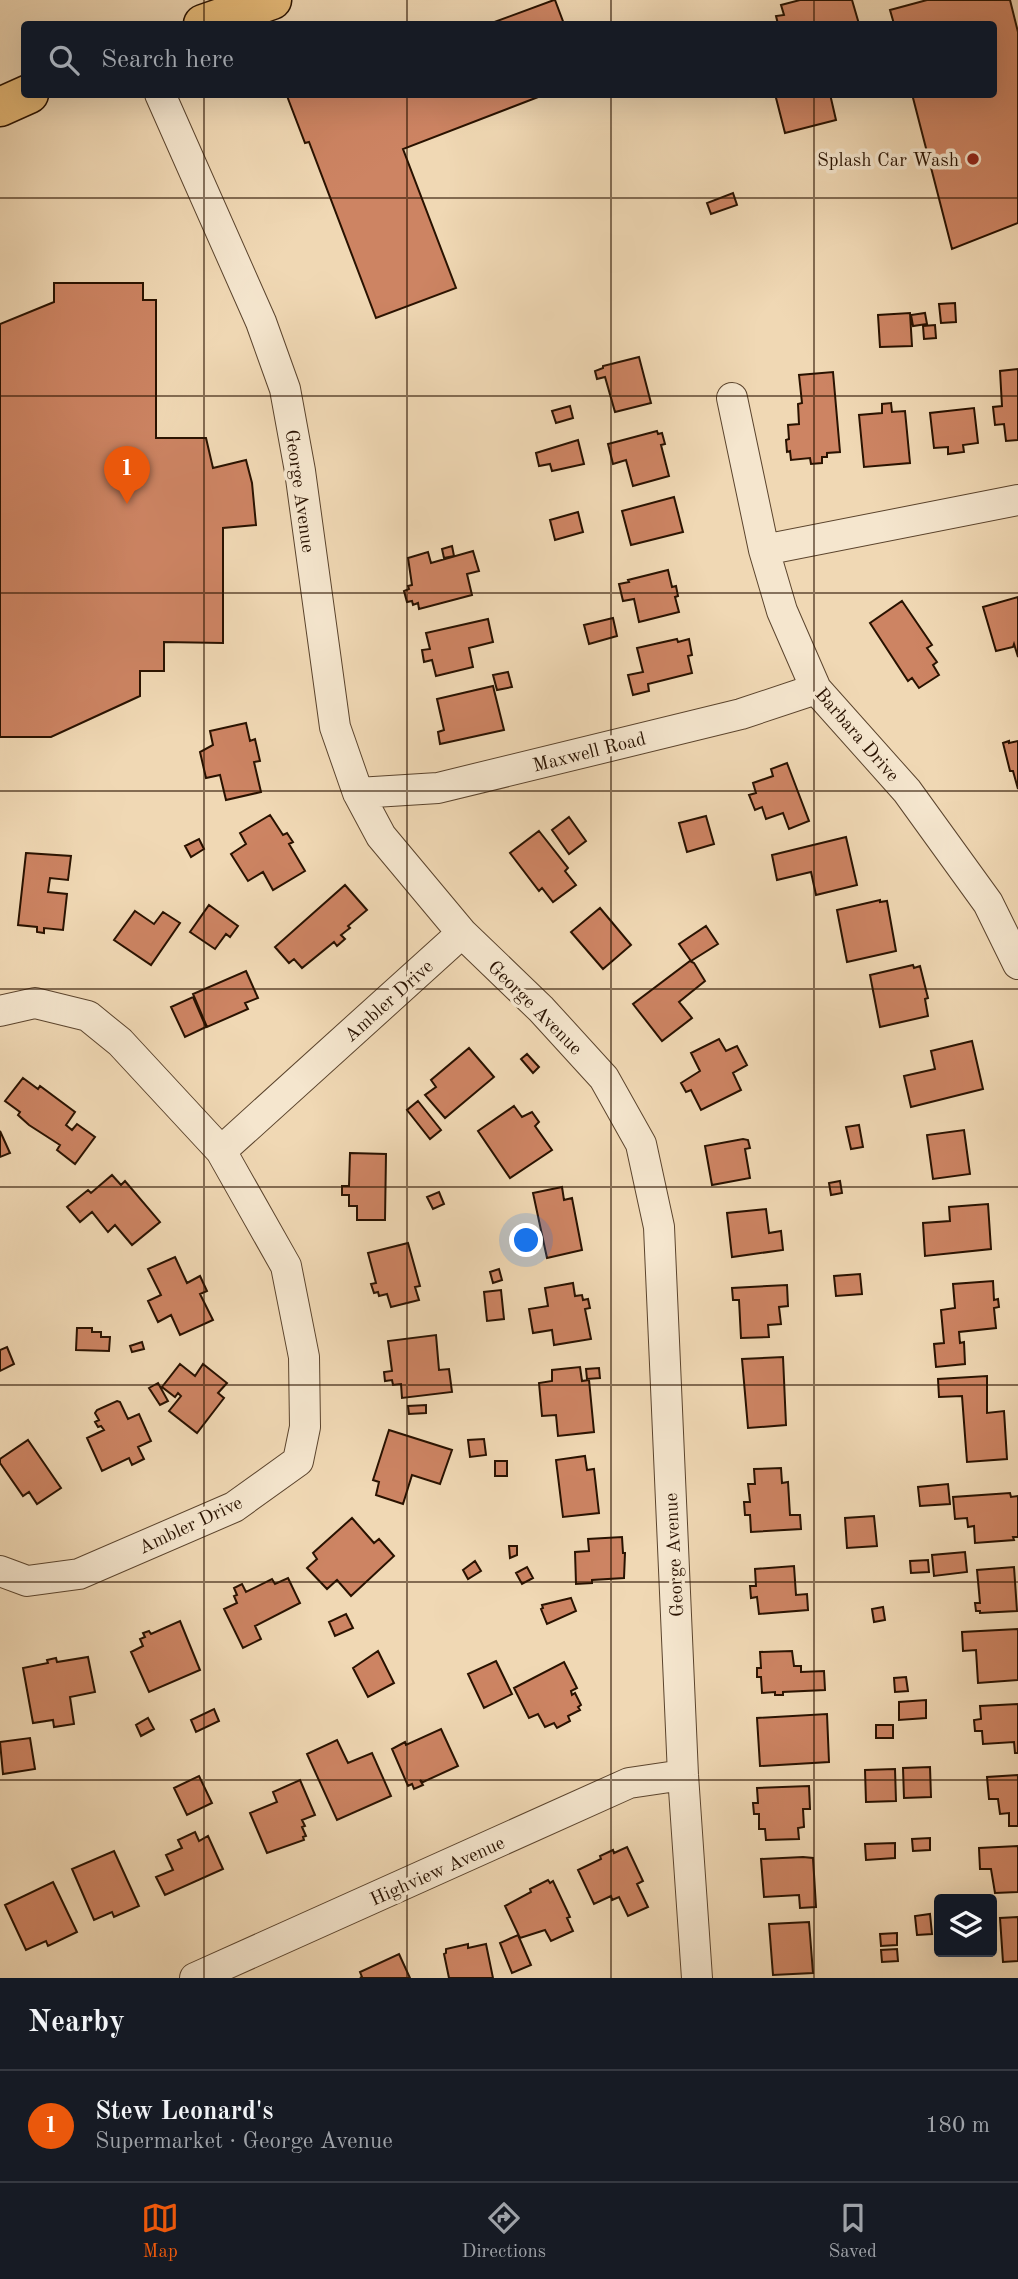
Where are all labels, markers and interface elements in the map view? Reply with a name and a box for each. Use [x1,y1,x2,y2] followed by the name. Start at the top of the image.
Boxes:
[21,21,997,98] search box
[45,41,83,79] icon: search
[101,47,234,73] text: Search here
[965,151,981,167] marker: Splash Car Wash
[817,152,959,171] place label: Splash Car Wash
[280,428,317,554] street label: George Avenue
[104,446,150,504] pin: 1
[810,685,902,786] street label: Barbara Drive
[531,730,648,777] street label: Maxwell Road
[342,957,438,1046] street label: Ambler Drive
[484,958,585,1059] street label: George Avenue
[509,1223,543,1257] your location
[663,1492,688,1617] street label: George Avenue
[136,1494,246,1559] street label: Ambler Drive
[368,1834,508,1910] street label: Highview Avenue
[934,1894,997,1957] map controls
[934,1894,997,1957] button: layers
[28,2008,125,2038] text: Nearby
[95,2099,273,2125] text: Stew Leonard's
[44,2114,58,2137] text: 1
[925,2114,990,2137] text: 180 m
[95,2130,393,2153] text: Supermarket · George Avenue
[141,2199,179,2264] tab: Map
[462,2199,546,2264] tab: Directions
[828,2199,877,2264] tab: Saved

